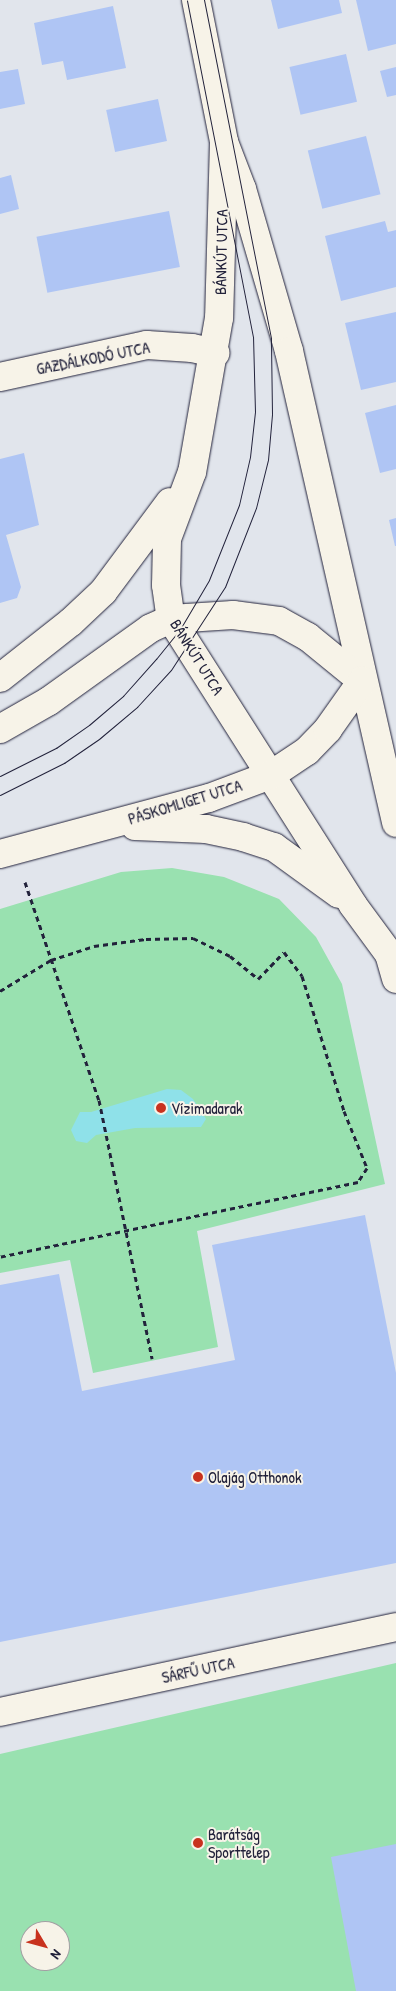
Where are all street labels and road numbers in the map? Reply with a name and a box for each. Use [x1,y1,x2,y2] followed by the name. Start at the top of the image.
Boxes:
[211,209,231,295] street label: BÁNKÚT UTCA
[35,338,151,378] street label: GAZDÁLKODÓ UTCA
[166,616,228,698] street label: BÁNKÚT UTCA
[126,776,244,828] street label: PÁSKOMLIGET UTCA
[160,1653,236,1687] street label: SÁRFŰ UTCA

